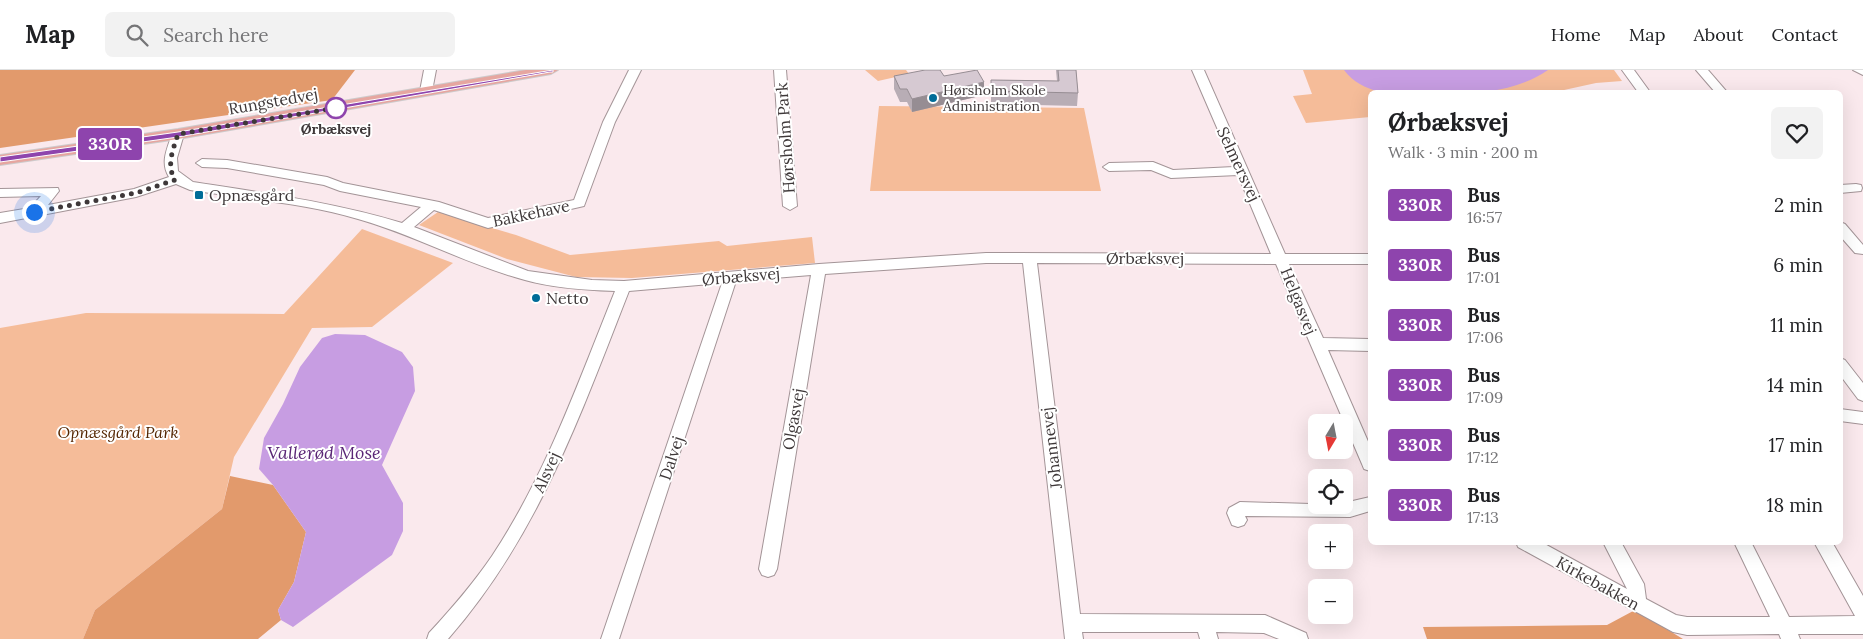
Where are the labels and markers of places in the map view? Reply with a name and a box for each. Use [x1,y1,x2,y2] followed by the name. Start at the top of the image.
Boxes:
[942,81,1046,115] place label: Hørsholm Skole Administration
[927,92,939,104] marker: Hørsholm Skole Administration
[325,97,347,119] marker: Ørbæksvej
[301,120,371,138] place label: Ørbæksvej
[209,185,295,205] place label: Opnæsgård
[193,189,205,201] marker: Opnæsgård
[546,288,589,308] place label: Netto
[530,292,542,304] marker: Netto

